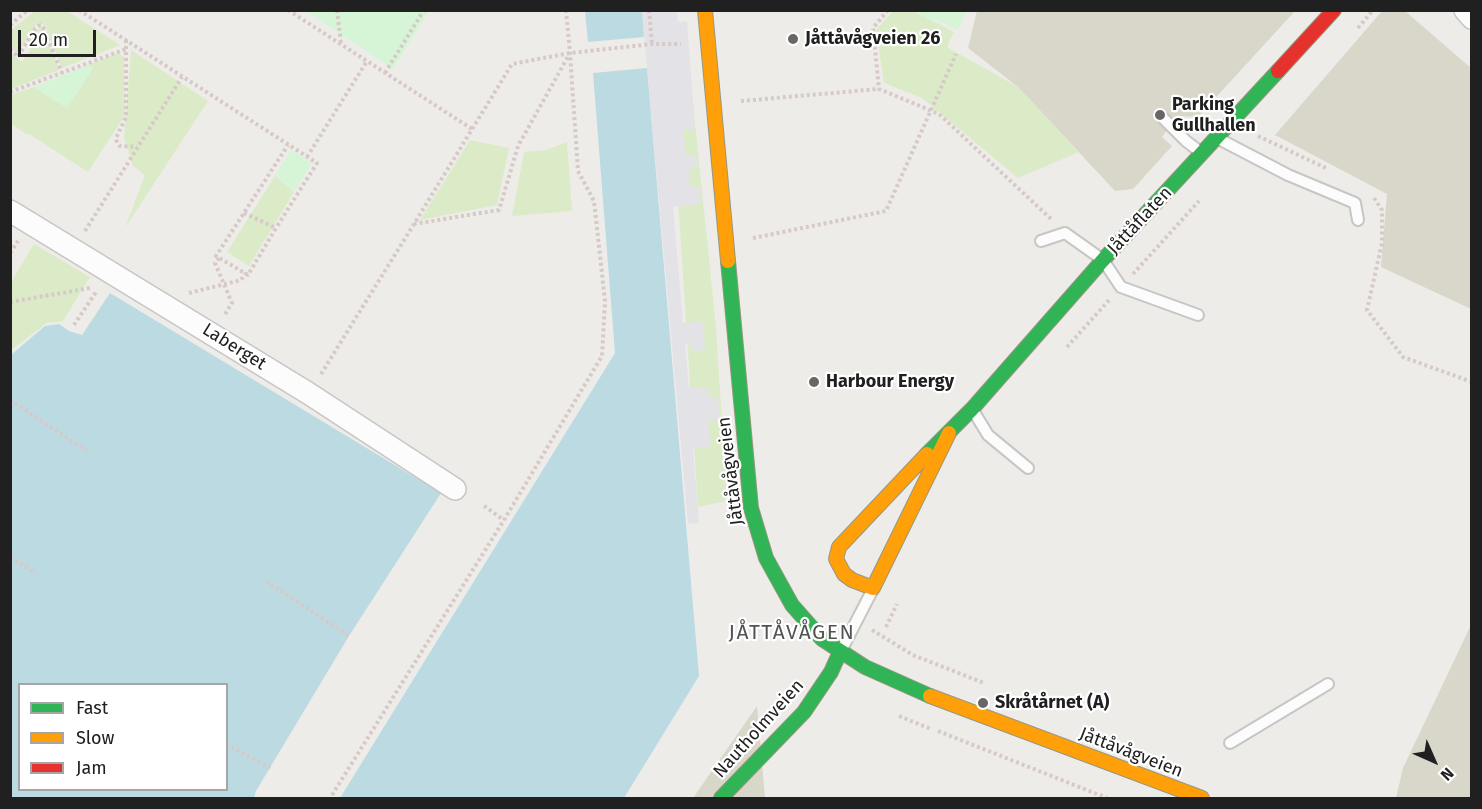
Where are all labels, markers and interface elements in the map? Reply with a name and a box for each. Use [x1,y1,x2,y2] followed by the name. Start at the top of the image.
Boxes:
[21,18,99,56] scale bar
[805,28,940,50] place label: Jåttåvågveien 26
[29,29,68,51] text: 20 m
[786,32,800,46] marker: Jåttåvågveien 26
[1172,94,1256,136] place label: Parking Gullhallen
[1153,108,1167,122] marker: Parking Gullhallen
[1103,183,1177,259] street label: Jåttåflaten
[198,319,270,375] street label: Laberget
[826,371,954,393] place label: Harbour Energy
[807,375,821,389] marker: Harbour Energy
[714,415,748,527] street label: Jåttåvågveien
[729,620,855,646] district label: JÅTTÅVÅGEN
[709,675,809,783] street label: Nautholmveien
[18,683,228,791] legend
[995,692,1109,714] place label: Skråtårnet (A)
[976,696,990,710] marker: Skråtårnet (A)
[76,697,108,719] text: Fast
[1076,723,1186,783] street label: Jåttåvågveien
[76,727,114,749] text: Slow
[1404,731,1464,791] north arrow
[76,757,107,779] text: Jam
[1437,764,1458,785] text: N

